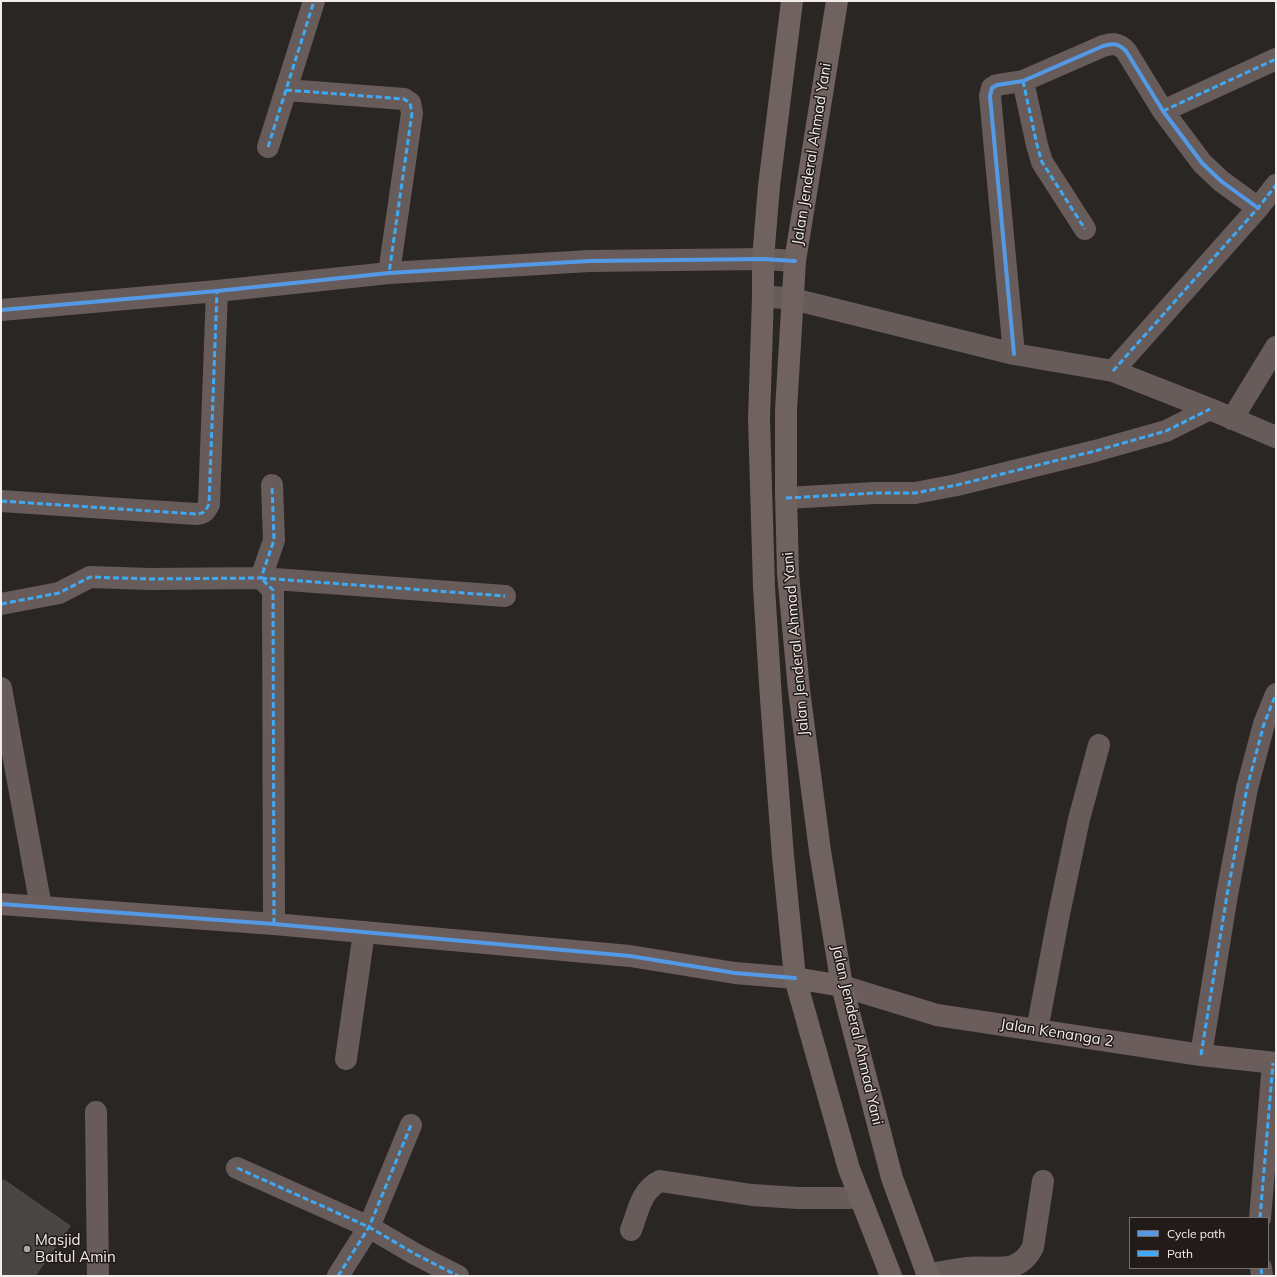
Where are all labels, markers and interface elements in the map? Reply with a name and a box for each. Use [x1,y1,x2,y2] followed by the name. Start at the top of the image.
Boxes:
[789,62,835,246] street label: Jalan Jenderal Ahmad Yani
[779,551,813,737] street label: Jalan Jenderal Ahmad Yani
[827,943,887,1127] street label: Jalan Jenderal Ahmad Yani
[999,1015,1115,1051] street label: Jalan Kenanga 2
[1129,1217,1269,1269] legend
[1167,1226,1225,1241] text: Cycle path
[35,1231,116,1266] place label: Masjid Baitul Amin
[22,1244,32,1254] marker: Masjid Baitul Amin
[1167,1246,1193,1261] text: Path

